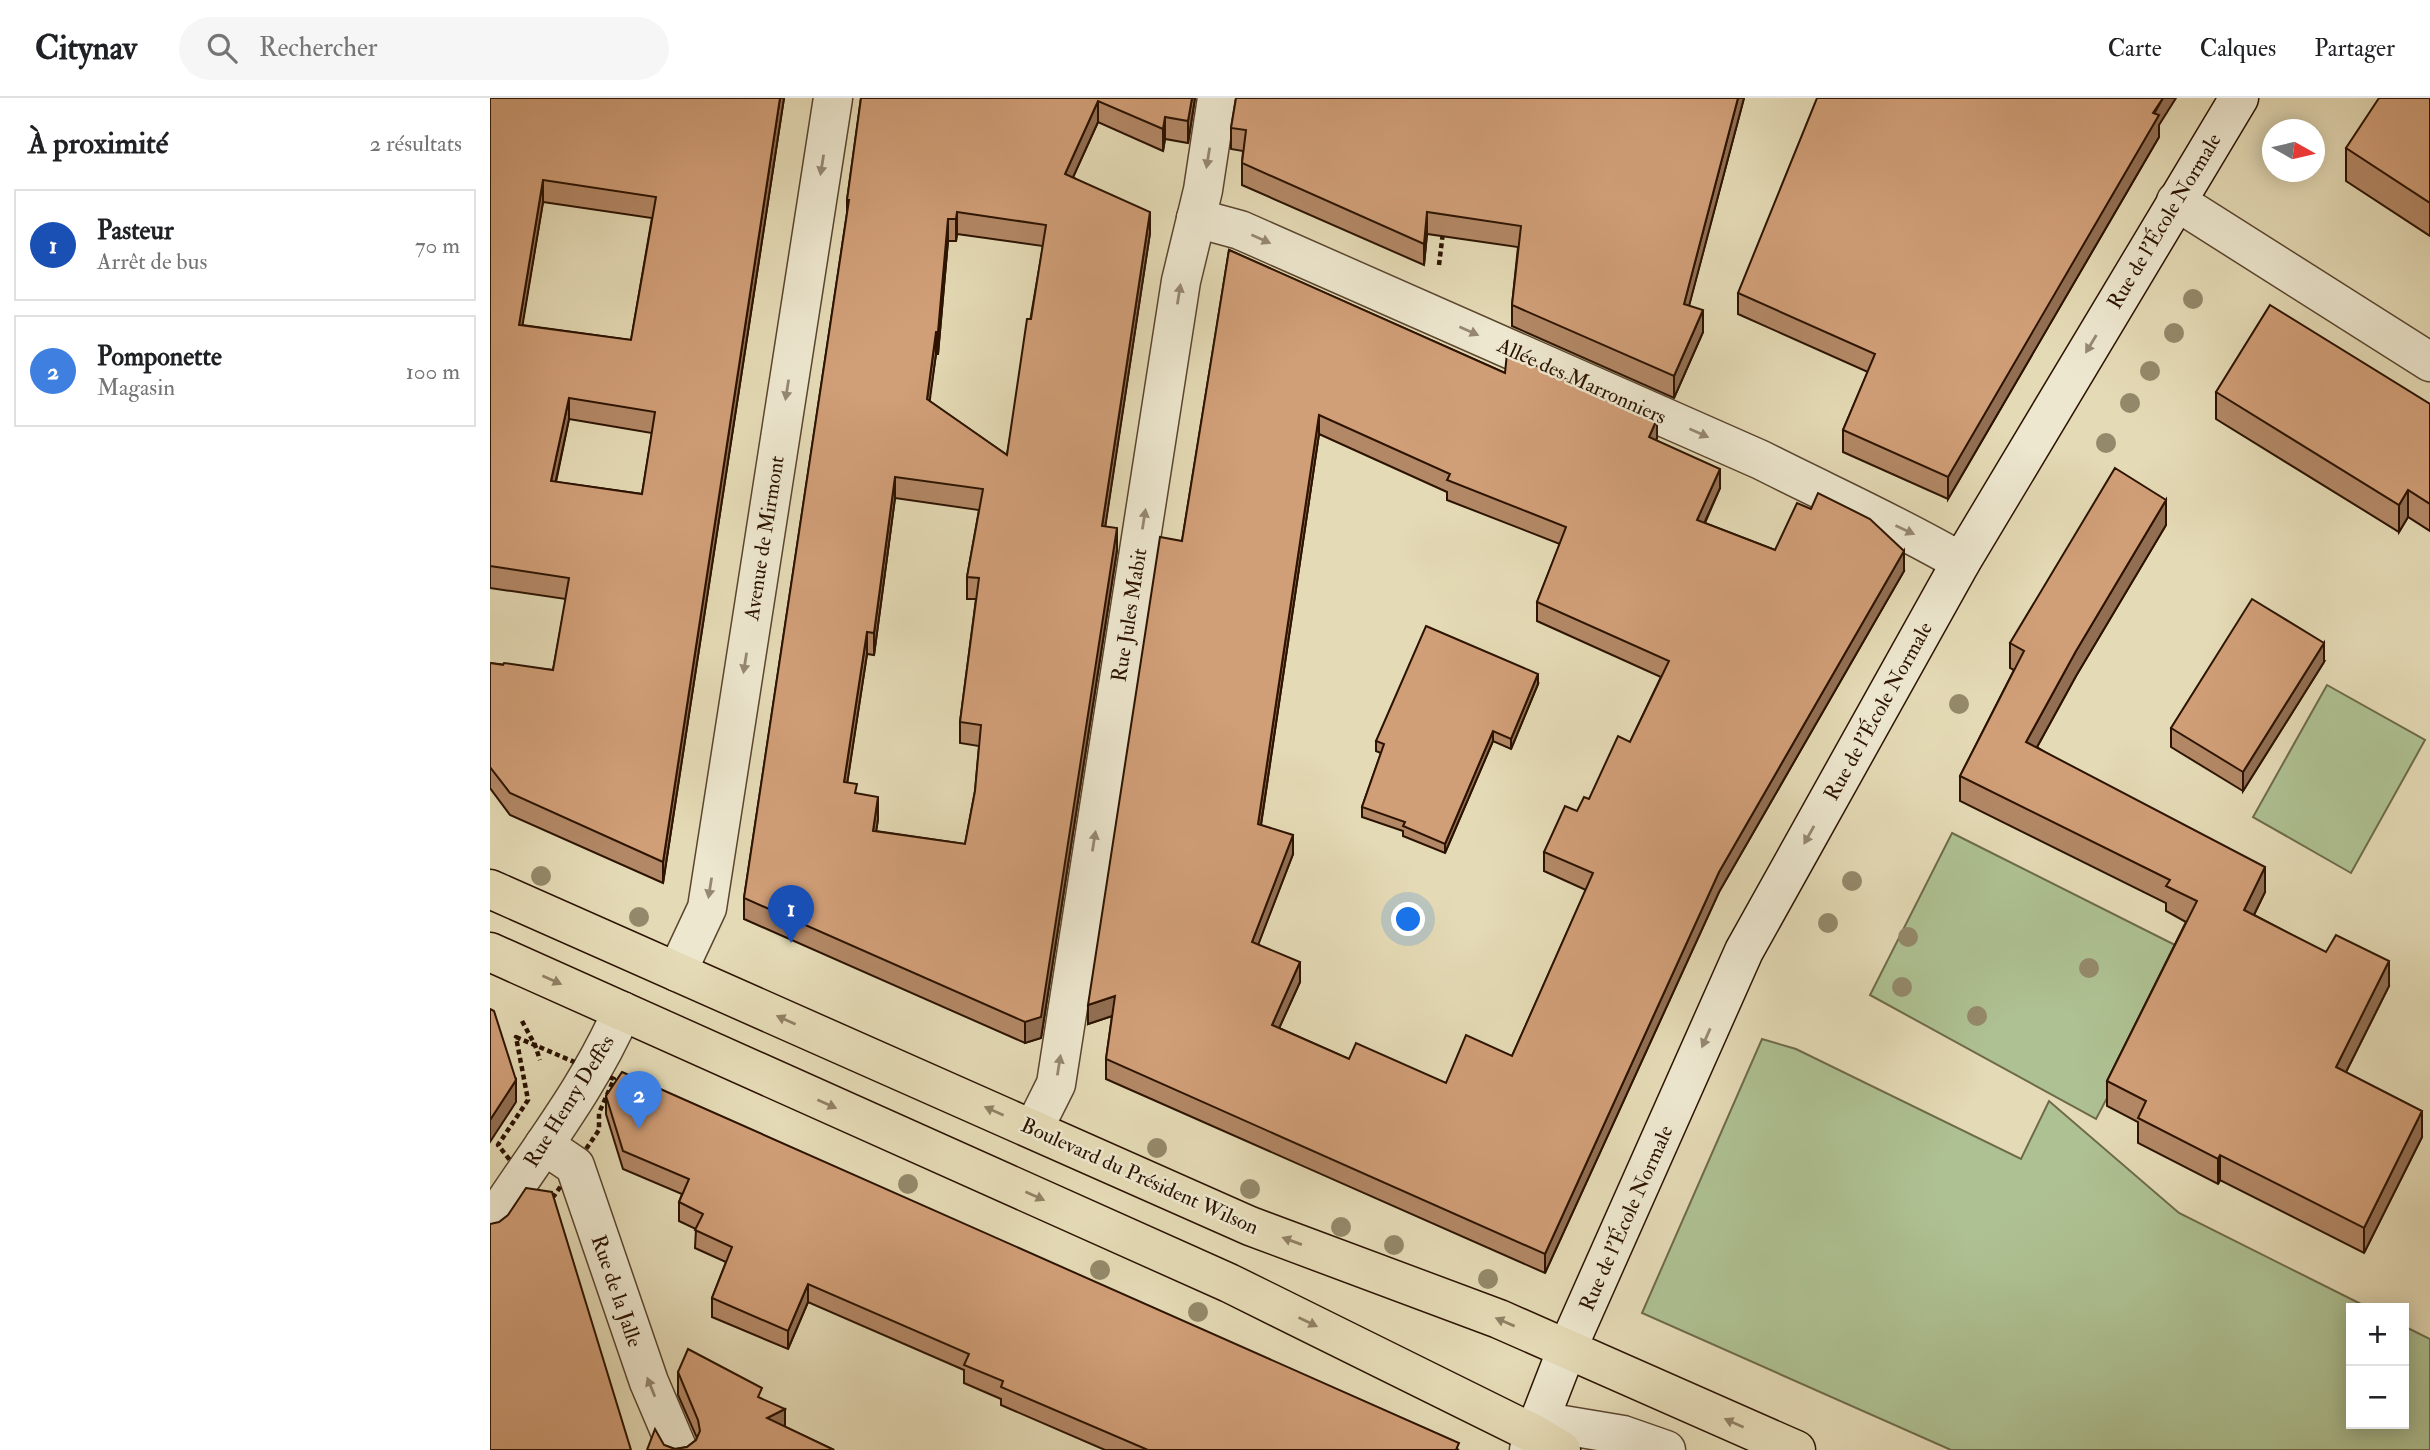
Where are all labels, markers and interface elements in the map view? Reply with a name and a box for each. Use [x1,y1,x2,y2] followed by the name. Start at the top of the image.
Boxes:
[179,17,669,80] search box
[35,28,137,69] text: Citynav
[203,29,241,67] icon: search
[259,32,378,64] text: Rechercher
[2108,33,2162,64] text: Carte
[2200,33,2276,64] text: Calques
[2314,33,2395,64] text: Partager
[2262,119,2325,182] north arrow
[28,125,168,162] text: À proximité
[2101,128,2228,314] street label: Rue de l'École Normale
[370,129,462,158] text: 2 résultats
[1202,147,1213,169] one-way arrow
[816,155,827,177] one-way arrow
[97,215,174,247] text: Pasteur
[49,231,57,260] text: 1
[415,231,460,260] text: 70 m
[1251,233,1271,245] one-way arrow
[97,247,207,276] text: Arrêt de bus
[1173,283,1184,305] one-way arrow
[1459,325,1479,337] one-way arrow
[1492,332,1671,431] street label: Allée des Marronniers
[2084,334,2097,353] one-way arrow
[97,341,222,373] text: Pomponette
[47,357,59,386] text: 2
[406,357,460,386] text: 100 m
[97,373,175,402] text: Magasin
[781,379,792,401] one-way arrow
[1689,428,1710,439] one-way arrow
[738,454,791,623] street label: Avenue de Mirmont
[1138,508,1149,530] one-way arrow
[1895,524,1915,536] one-way arrow
[1106,546,1153,684] street label: Rue Jules Mabit
[1818,617,1939,805] street label: Rue de l'École Normale
[739,653,750,675] one-way arrow
[1803,826,1815,845] one-way arrow
[1088,829,1099,851] one-way arrow
[704,877,715,899] one-way arrow
[768,885,814,943] pin: 1
[1391,902,1425,936] your location
[542,975,563,986] one-way arrow
[775,1014,796,1025] one-way arrow
[1700,1028,1712,1048] one-way arrow
[518,1030,621,1172] street label: Rue Henry Deffès
[1053,1054,1064,1076] one-way arrow
[616,1071,662,1129] pin: 2
[817,1098,837,1109] one-way arrow
[984,1105,1004,1117] one-way arrow
[1017,1112,1263,1241] street label: Boulevard du Président Wilson
[1573,1121,1680,1315] street label: Rue de l'École Normale
[1024,1191,1045,1202] one-way arrow
[585,1231,648,1351] street label: Rue de la Jalle
[1282,1236,1303,1247] one-way arrow
[2346,1303,2409,1429] map controls
[2346,1303,2409,1366] button: +
[1298,1316,1318,1327] one-way arrow
[1494,1316,1515,1327] one-way arrow
[2346,1366,2409,1429] button: −
[646,1377,657,1398] one-way arrow
[1723,1417,1744,1428] one-way arrow

